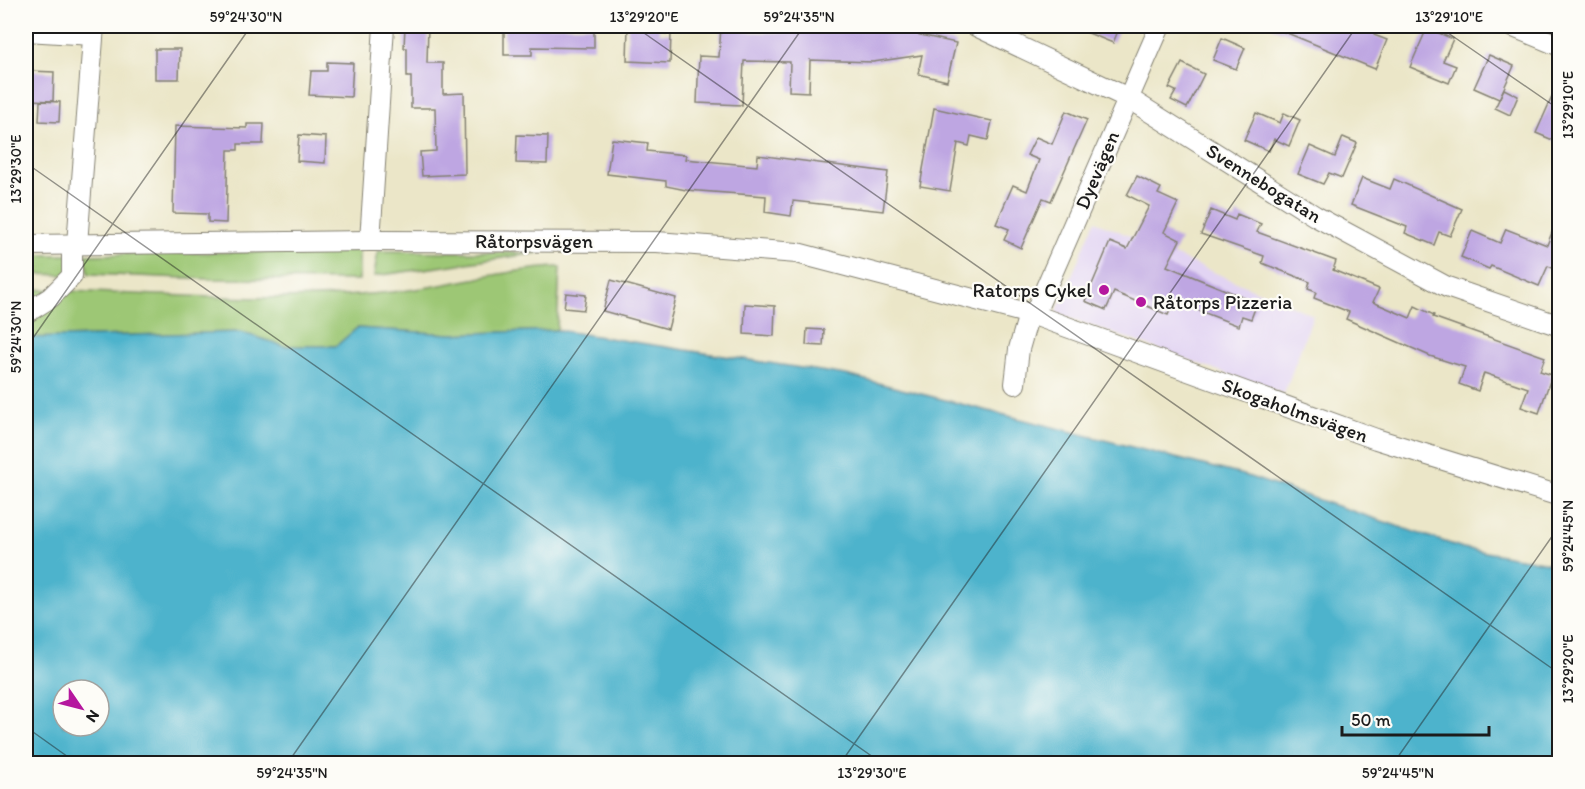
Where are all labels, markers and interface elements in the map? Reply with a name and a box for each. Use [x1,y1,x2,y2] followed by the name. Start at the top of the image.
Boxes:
[210,8,282,26] text: 59°24'30"N
[610,8,678,26] text: 13°29'20"E
[763,8,835,26] text: 59°24'35"N
[1415,8,1483,26] text: 13°29'10"E
[1559,71,1577,139] text: 13°29'10"E
[1070,127,1124,213] street label: Dyevägen
[7,134,25,204] text: 13°29'30"E
[1202,138,1326,228] street label: Svennebogatan
[475,229,593,253] street label: Råtorpsvägen
[973,278,1092,302] place label: Ratorps Cykel
[1097,283,1111,297] marker: Ratorps Cykel
[1153,290,1292,314] place label: Råtorps Pizzeria
[1134,295,1148,309] marker: Råtorps Pizzeria
[7,301,25,373] text: 59°24'30"N
[1219,372,1371,448] street label: Skogaholmsvägen
[1559,500,1577,572] text: 59°24'45"N
[1559,635,1577,703] text: 13°29'20"E
[51,678,111,738] north arrow
[1342,699,1489,737] scale bar
[82,706,104,726] text: N
[1351,709,1391,731] text: 50 m
[256,764,328,782] text: 59°24'35"N
[837,764,907,782] text: 13°29'30"E
[1362,764,1434,782] text: 59°24'45"N

